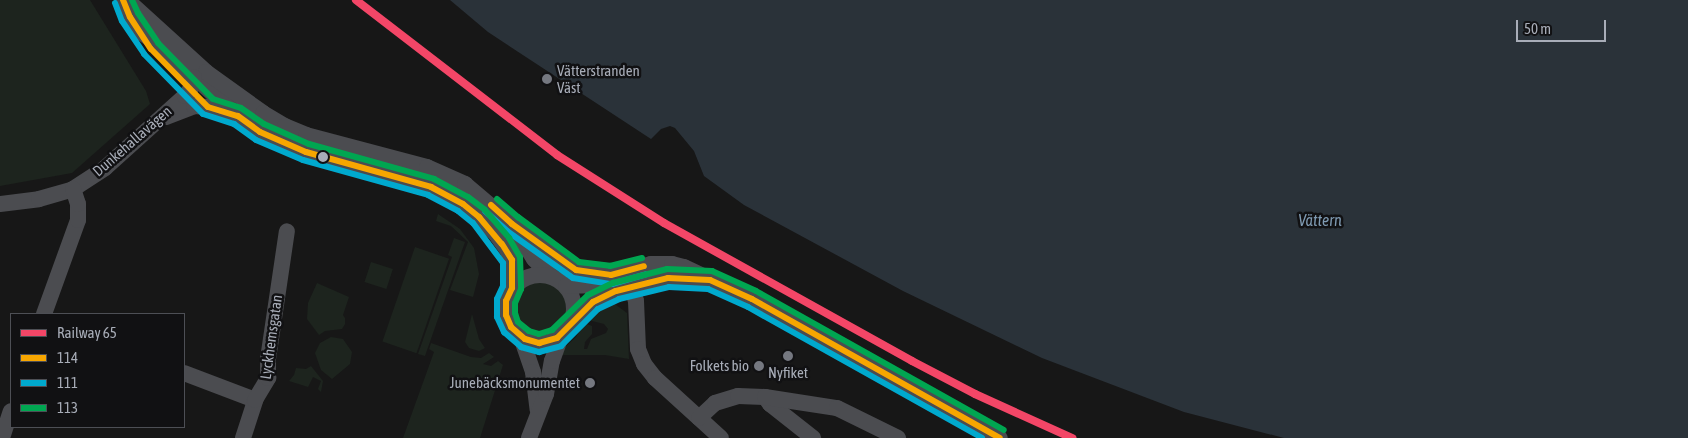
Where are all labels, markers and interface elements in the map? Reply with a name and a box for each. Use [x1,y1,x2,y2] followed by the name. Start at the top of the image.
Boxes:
[1518,10,1608,42] scale bar
[1524,20,1551,37] text: 50 m
[557,61,640,96] place label: Vätterstranden Väst
[541,73,553,85] marker: Vätterstranden Väst
[89,102,175,180] street label: Dunkehallavägen
[318,152,328,162] unlabelled marker
[1298,210,1342,230] water label: Vättern
[256,293,286,381] street label: Lyckhemsgatan
[10,313,185,428] legend
[57,324,117,341] text: Railway 65
[57,349,78,366] text: 114
[782,350,794,362] marker: Nyfiket
[690,357,749,375] place label: Folkets bio
[753,360,765,372] marker: Folkets bio
[768,364,808,382] place label: Nyfiket
[57,374,78,391] text: 111
[450,374,580,392] place label: Junebäcksmonumentet
[584,377,596,389] marker: Junebäcksmonumentet
[57,399,78,416] text: 113

